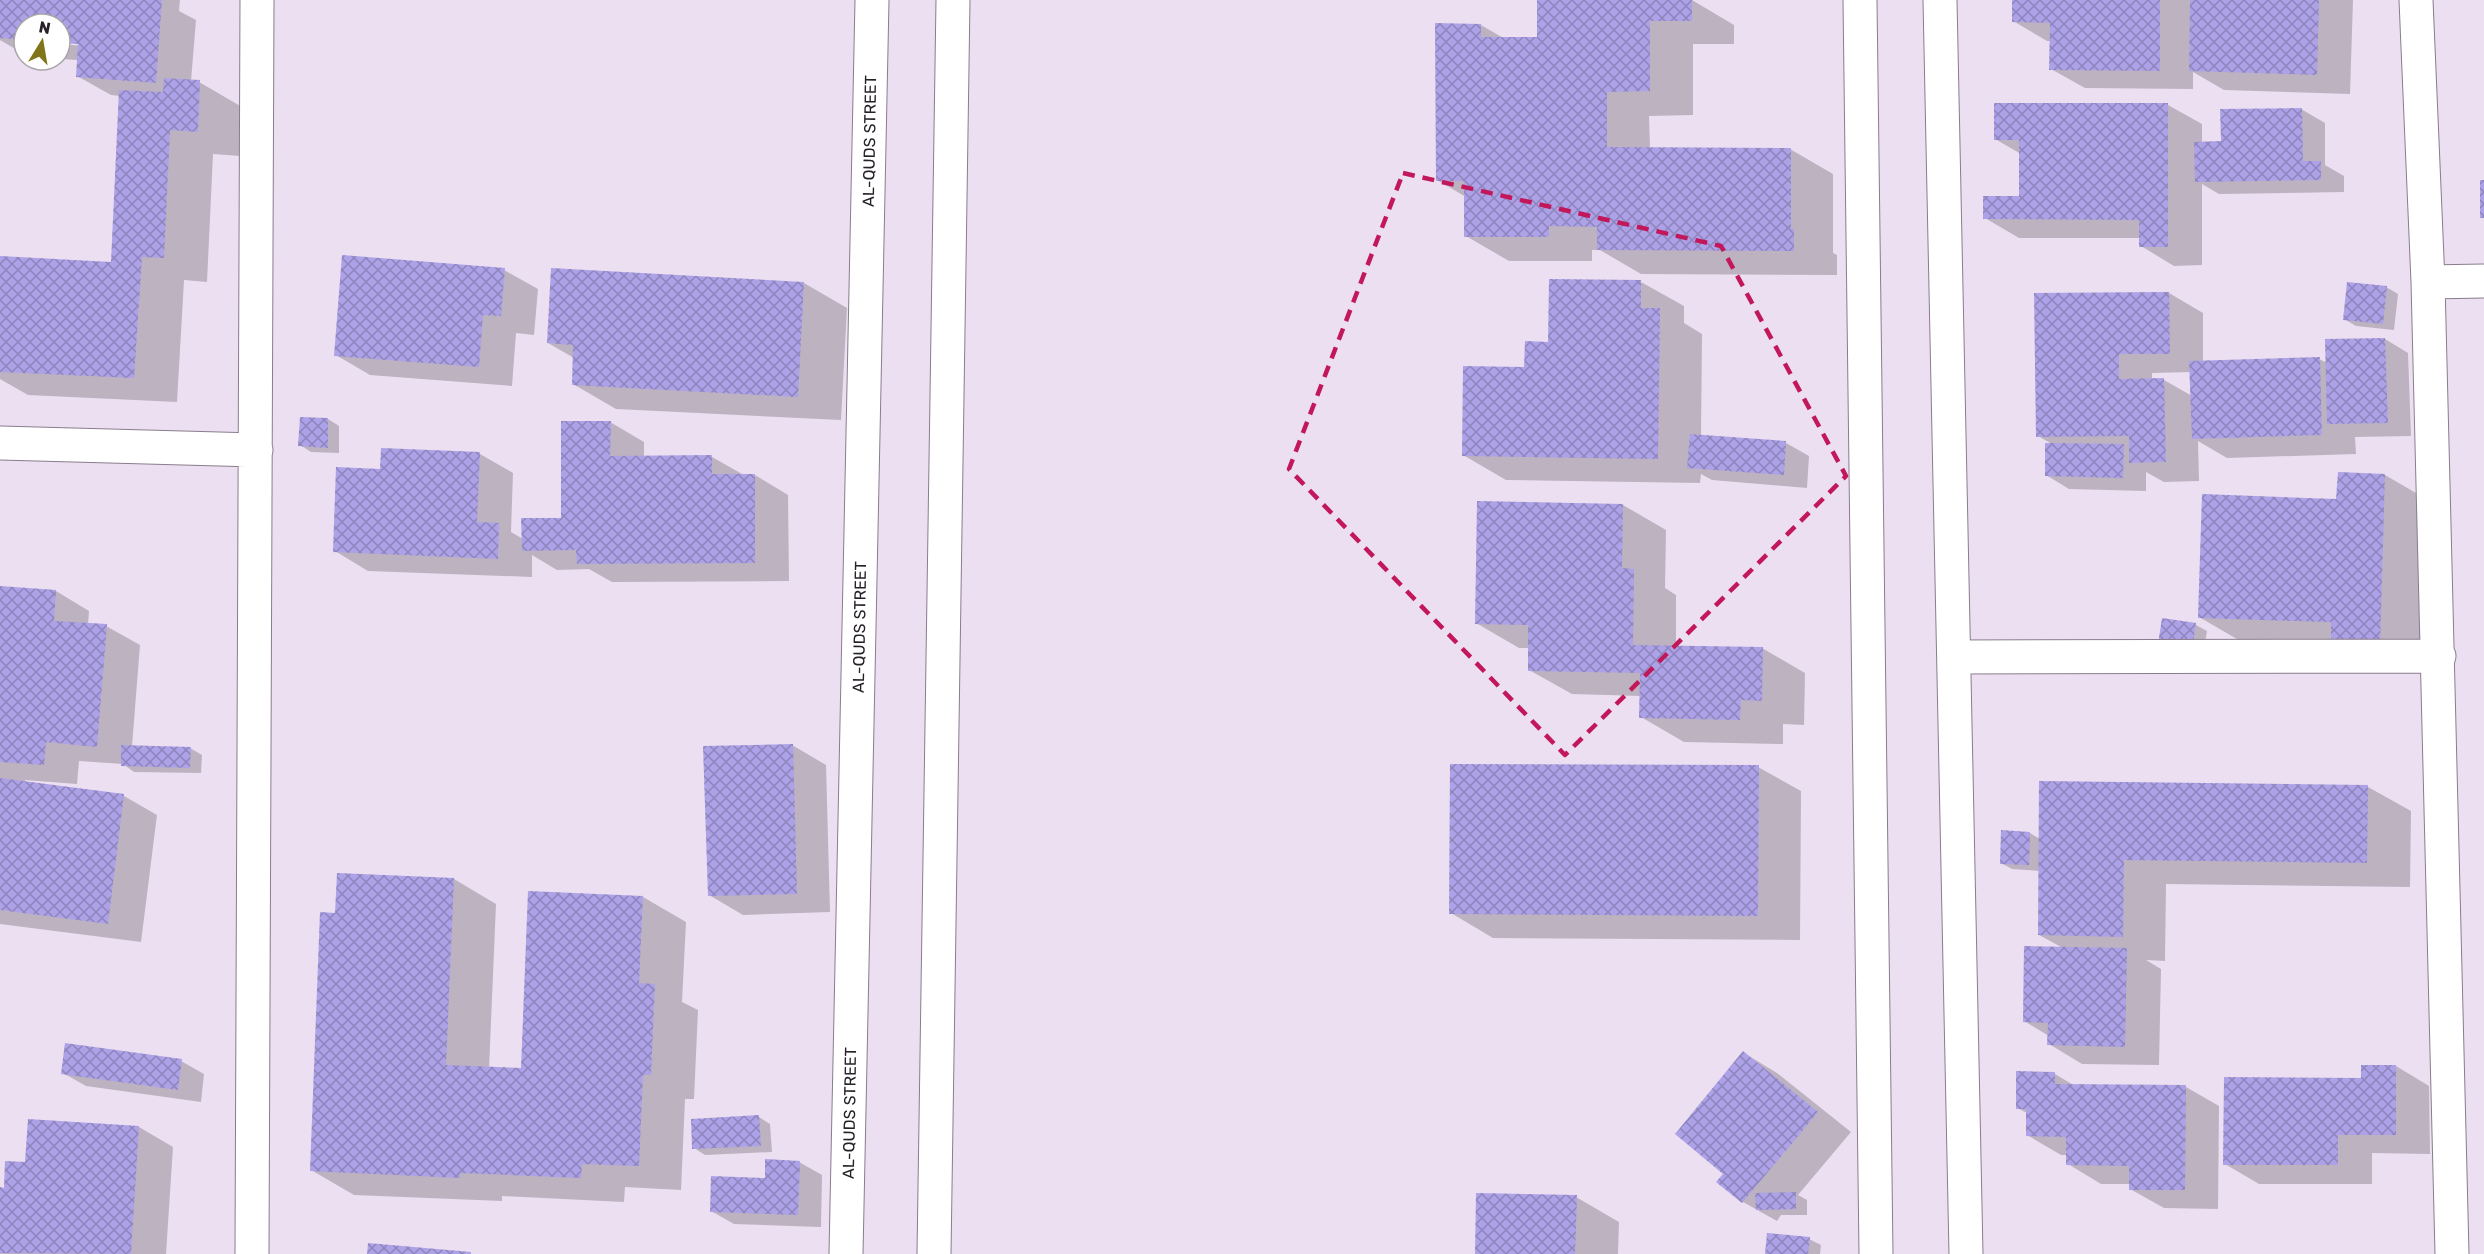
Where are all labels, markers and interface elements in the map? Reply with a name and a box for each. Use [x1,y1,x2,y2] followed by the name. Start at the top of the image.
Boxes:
[12,12,72,72] north arrow
[37,17,52,38] text: N
[859,75,880,207] street label: AL-QUDS STREET
[849,561,870,693] street label: AL-QUDS STREET
[839,1047,860,1179] street label: AL-QUDS STREET

